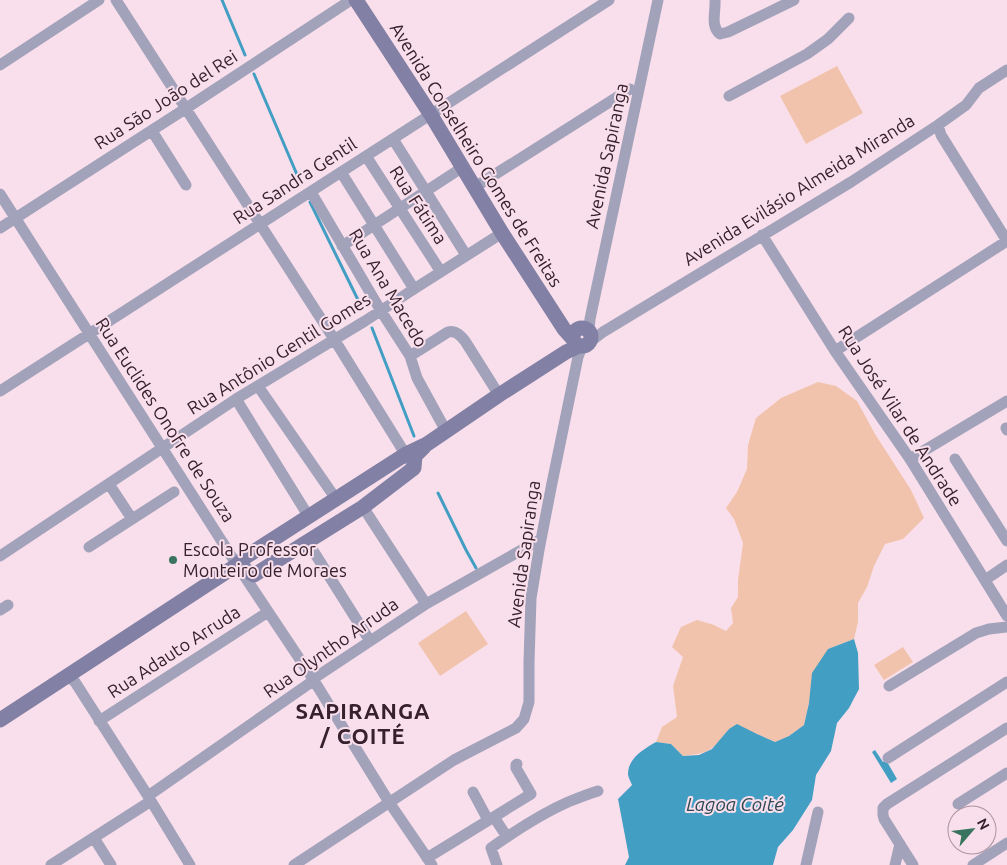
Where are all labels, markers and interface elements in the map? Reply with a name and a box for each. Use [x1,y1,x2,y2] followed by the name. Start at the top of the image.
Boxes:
[387,19,567,290] street label: Avenida Conselheiro Gomes de Freitas
[90,45,241,153] street label: Rua São João del Rei
[581,81,631,230] street label: Avenida Sapiranga
[679,109,918,269] street label: Avenida Evilásio Almeida Miranda
[229,133,360,227] street label: Rua Sandra Gentil
[386,162,452,247] street label: Rua Fátima
[346,225,432,350] street label: Rua Ana Macedo
[183,288,374,418] street label: Rua Antônio Gentil Gomes
[92,313,240,525] street label: Rua Euclides Onofre de Souza
[835,321,967,509] street label: Rua José Vilar de Andrade
[503,479,543,629] street label: Avenida Sapiranga
[183,539,347,580] place label: Escola Professor Monteiro de Moraes
[167,554,179,566] marker: Escola Professor Monteiro de Moraes
[259,593,402,701] street label: Rua Olyntho Arruda
[104,601,243,701] street label: Rua Adauto Arruda
[295,698,431,748] district label: SAPIRANGA / COITÉ
[686,793,784,815] water label: Lagoa Coité
[947,805,997,855] north arrow
[974,816,993,832] text: N

